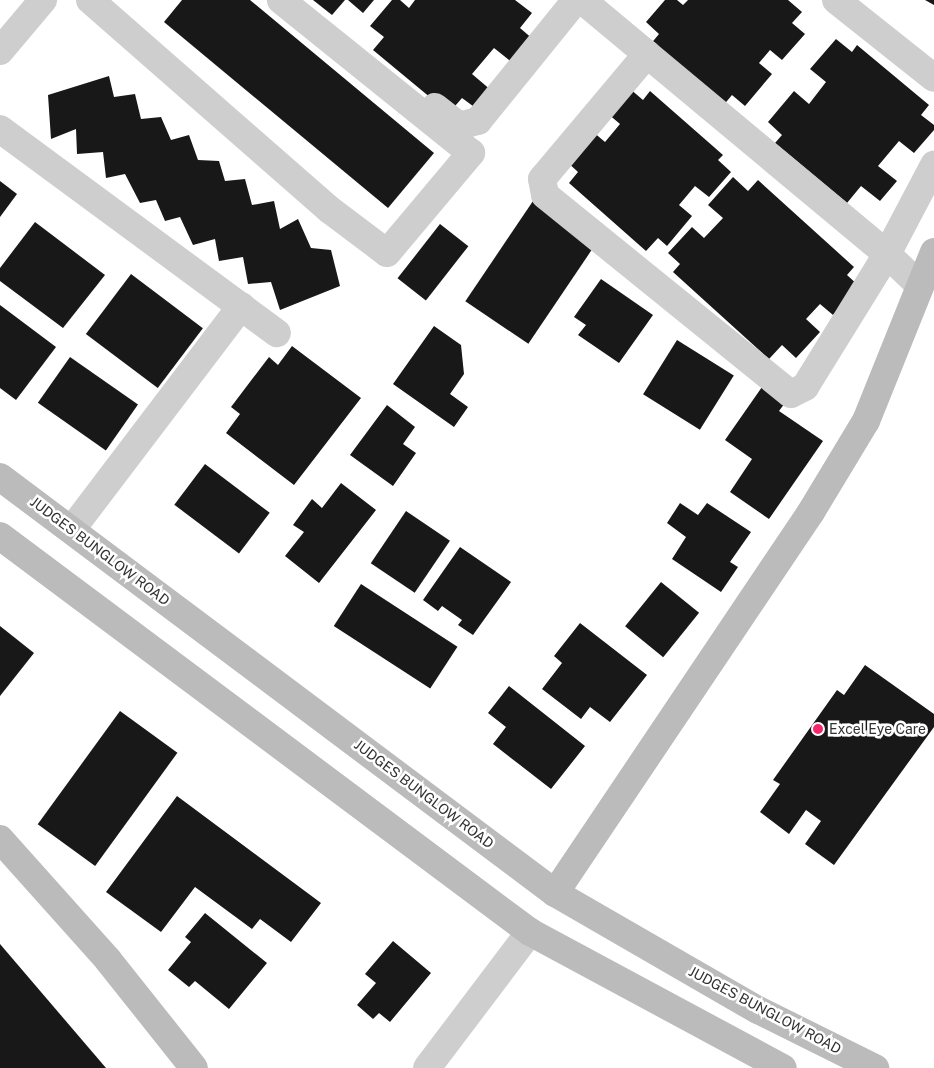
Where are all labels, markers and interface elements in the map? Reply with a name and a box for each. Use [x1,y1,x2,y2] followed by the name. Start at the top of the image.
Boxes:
[27,493,173,609] street label: JUDGES BUNGLOW ROAD
[829,721,926,737] place label: Excel Eye Care
[811,722,825,736] marker: Excel Eye Care
[351,736,497,852] street label: JUDGES BUNGLOW ROAD
[686,963,844,1057] street label: JUDGES BUNGLOW ROAD

